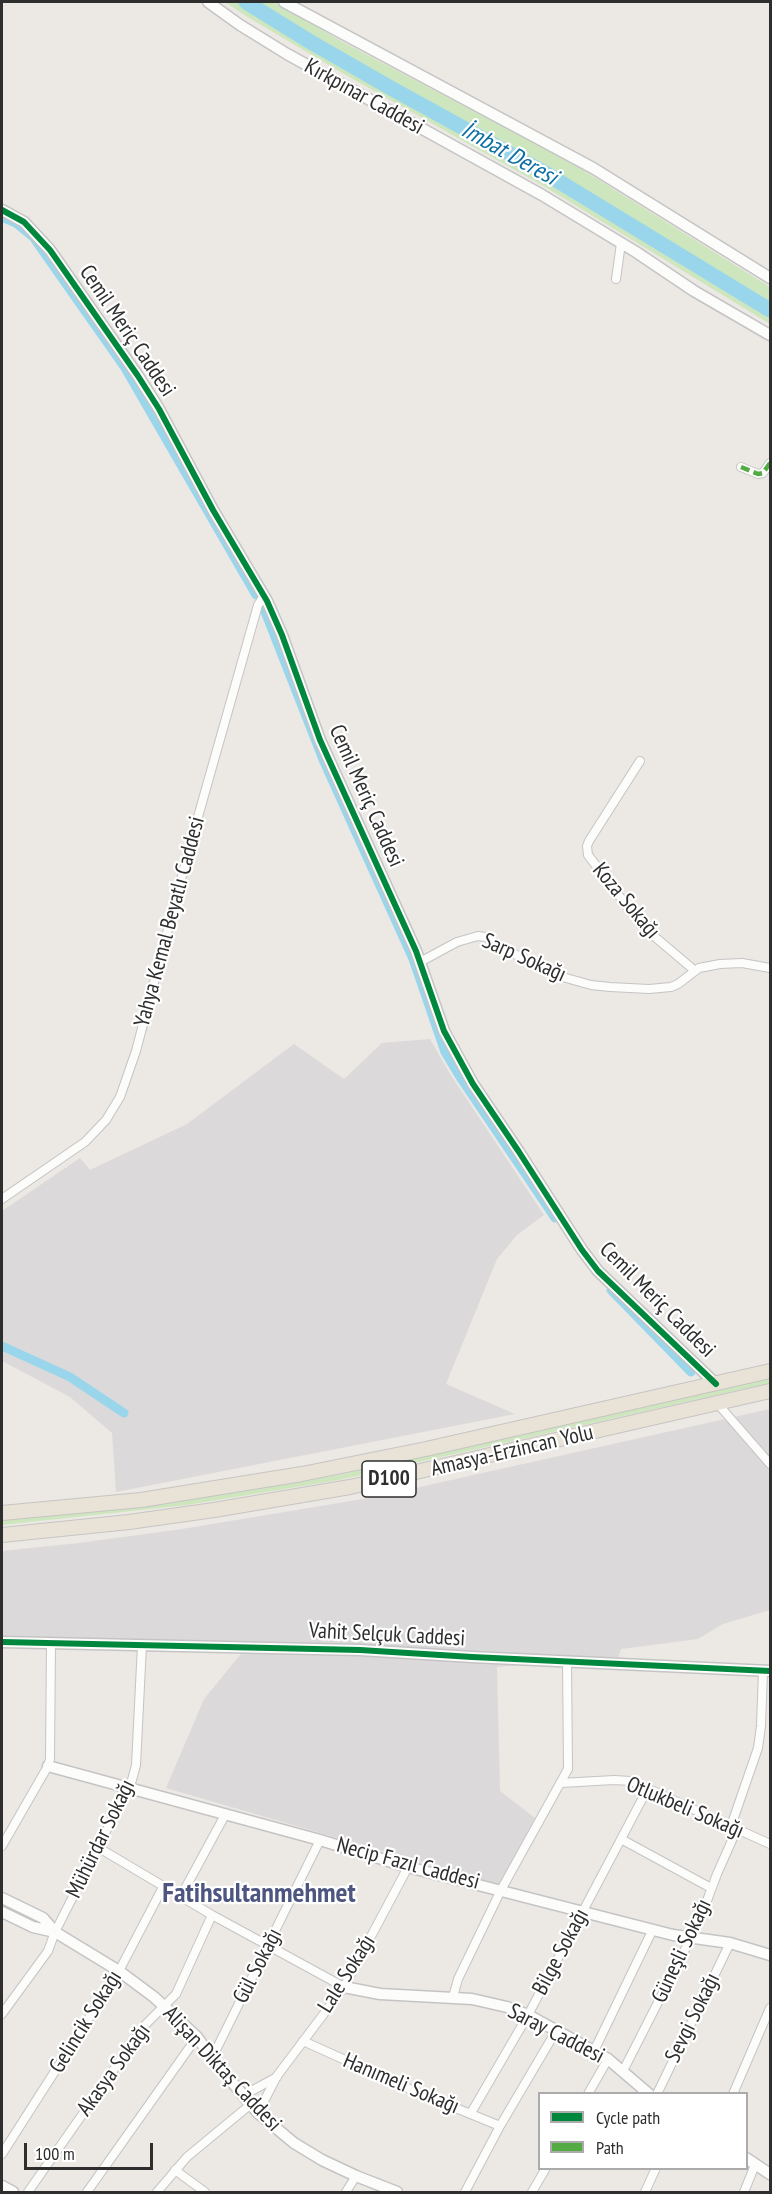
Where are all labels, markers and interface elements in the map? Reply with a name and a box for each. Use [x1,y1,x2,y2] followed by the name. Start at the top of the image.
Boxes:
[300,53,428,141] street label: Kırkpınar Caddesi
[456,116,562,192] water label: İmbat Deresi
[73,260,181,402] street label: Cemil Meriç Caddesi
[323,721,409,871] street label: Cemil Meriç Caddesi
[129,814,211,1030] street label: Yahya Kemal Beyatlı Caddesi
[587,858,665,944] street label: Koza Sokağı
[478,928,570,988] street label: Sarp Sokağı
[594,1237,720,1363] street label: Cemil Meriç Caddesi
[428,1419,596,1483] street label: Amasya-Erzincan Yolu
[362,1461,416,1497] road number: D100
[308,1618,466,1652] street label: Vahit Selçuk Caddesi
[622,1771,748,1845] street label: Otlukbeli Sokağı
[61,1776,141,1902] street label: Mühürdar Sokağı
[334,1832,482,1896] street label: Necip Fazıl Caddesi
[162,1877,356,1911] district label: Fatihsultanmehmet
[646,1895,718,2007] street label: Güneşli Sokağı
[527,1904,595,2000] street label: Bilge Sokağı
[228,1924,288,2008] street label: Gül Sokağı
[313,1930,381,2018] street label: Lale Sokağı
[44,1966,128,2078] street label: Gelincik Sokağı
[660,1969,726,2067] street label: Sevgi Sokağı
[503,1998,609,2070] street label: Saray Caddesi
[157,2001,287,2137] street label: Alişan Diktaş Caddesi
[72,2019,156,2121] street label: Akasya Sokağı
[339,2048,463,2120] street label: Hanımeli Sokağı
[538,2092,748,2170] legend
[596,2106,660,2129] text: Cycle path
[27,2131,156,2169] scale bar
[596,2136,624,2159] text: Path
[35,2142,75,2165] text: 100 m

